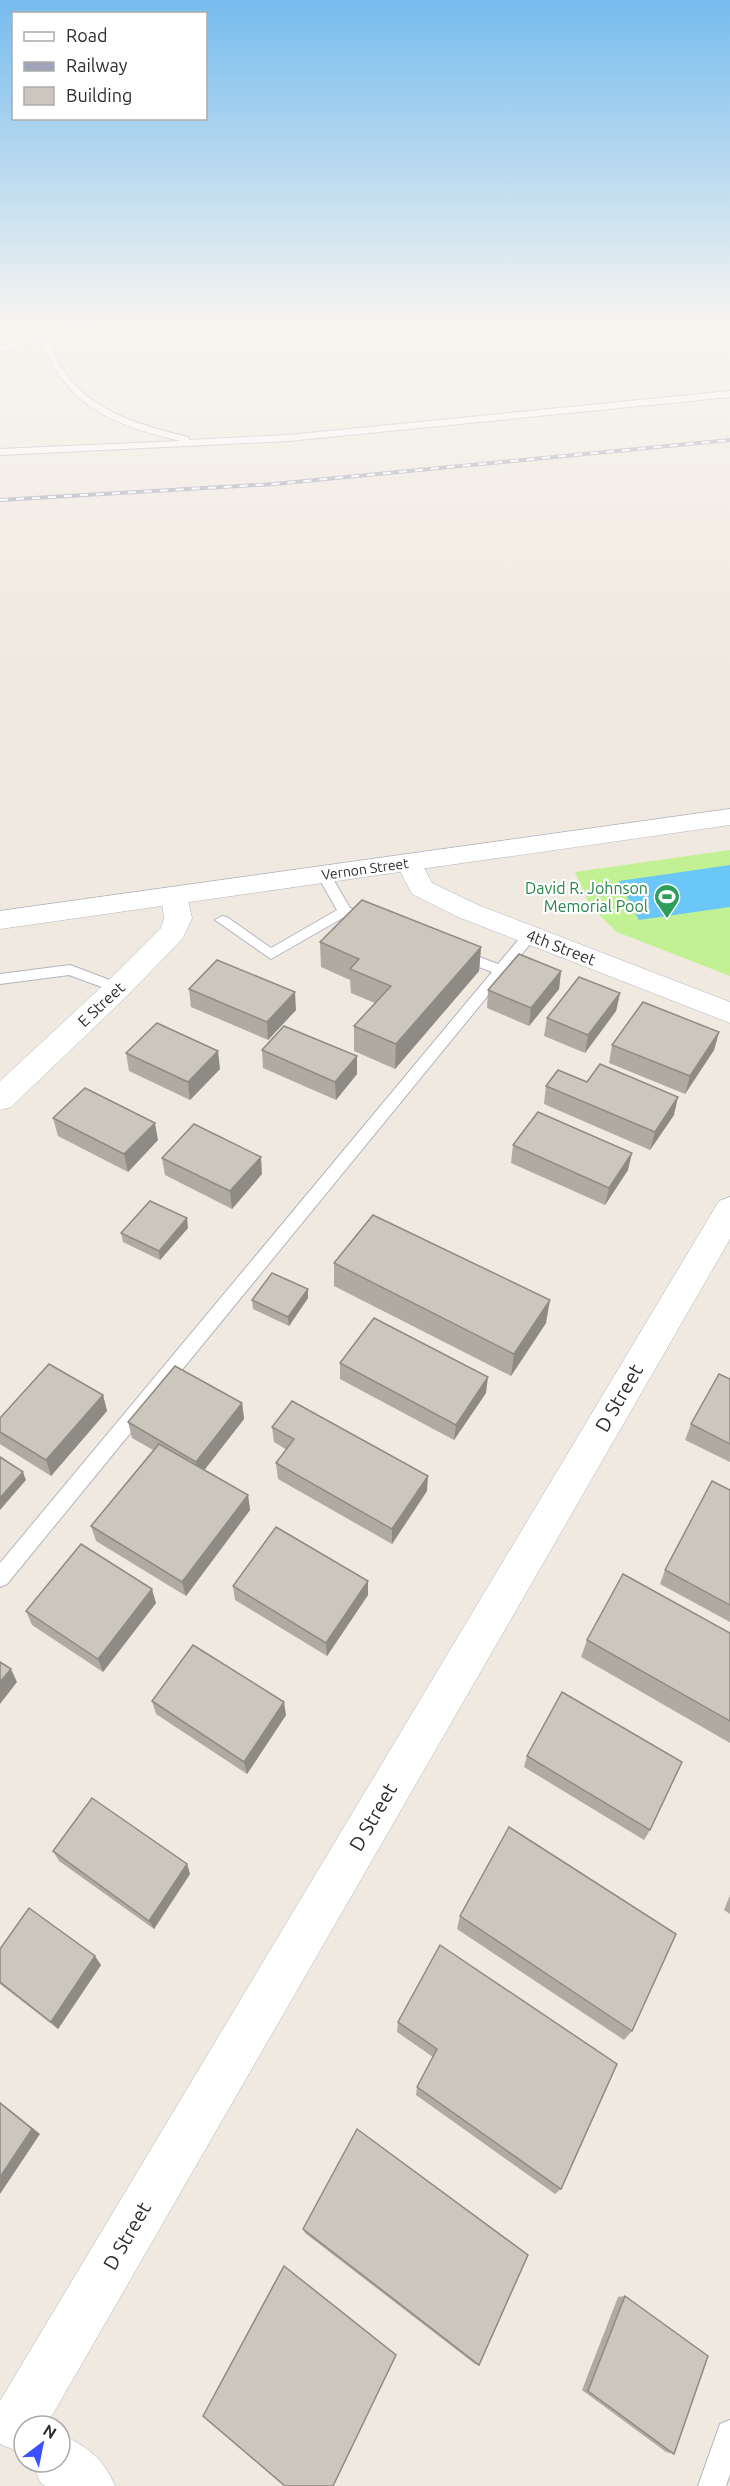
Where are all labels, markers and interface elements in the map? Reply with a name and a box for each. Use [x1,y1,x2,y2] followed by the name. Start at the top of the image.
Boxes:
[12,12,207,120] legend
[66,25,108,45] text: Road
[66,55,128,75] text: Railway
[66,85,132,105] text: Building
[320,855,410,883] street label: Vernon Street
[525,879,648,915] place label: David R. Johnson Memorial Pool
[652,882,682,920] sports icon: David R. Johnson Memorial Pool
[524,926,599,969] street label: 4th Street
[74,977,129,1030] street label: E Street
[590,1360,647,1436] street label: D Street
[344,1779,401,1855] street label: D Street
[98,2198,155,2274] street label: D Street
[12,2414,72,2474] north arrow
[40,2420,60,2442] text: N

